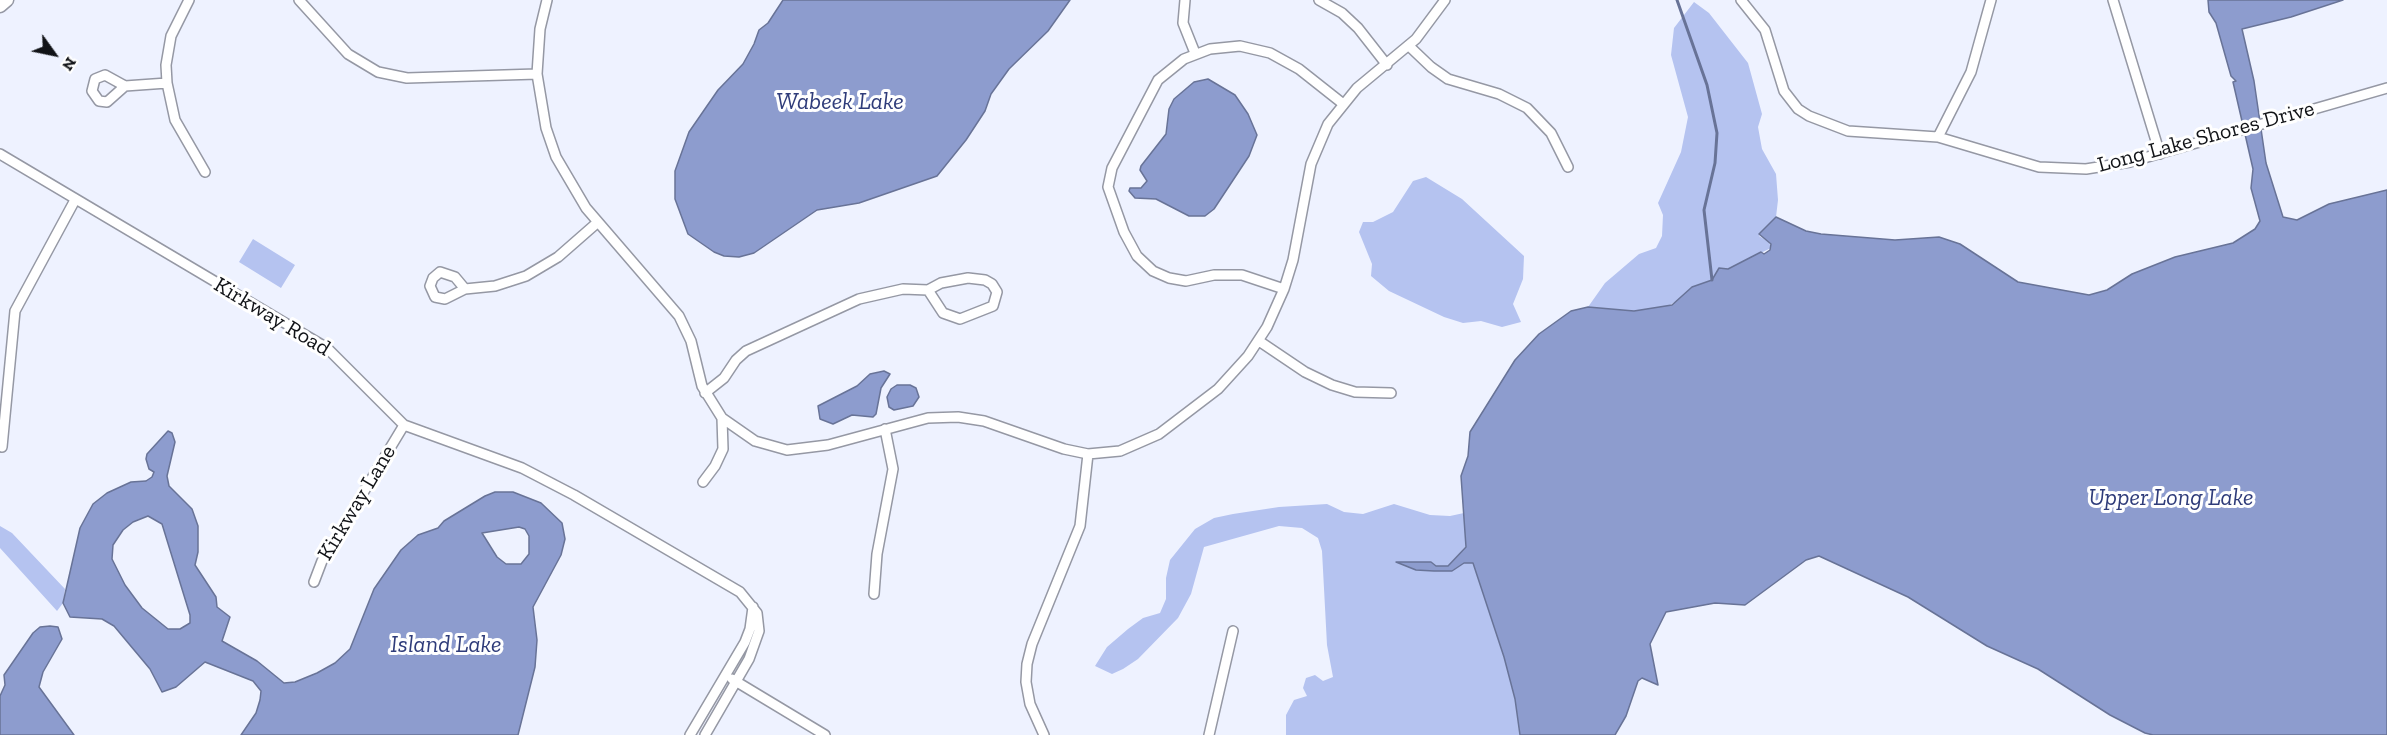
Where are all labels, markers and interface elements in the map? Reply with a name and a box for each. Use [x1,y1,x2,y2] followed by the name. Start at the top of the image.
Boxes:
[24,24,84,84] north arrow
[58,54,81,74] text: N
[776,88,904,116] water label: Wabeek Lake
[2095,95,2317,179] street label: Long Lake Shores Drive
[209,272,335,362] street label: Kirkway Road
[312,441,402,565] street label: Kirkway Lane
[2088,484,2254,512] water label: Upper Long Lake
[391,631,501,659] water label: Island Lake

